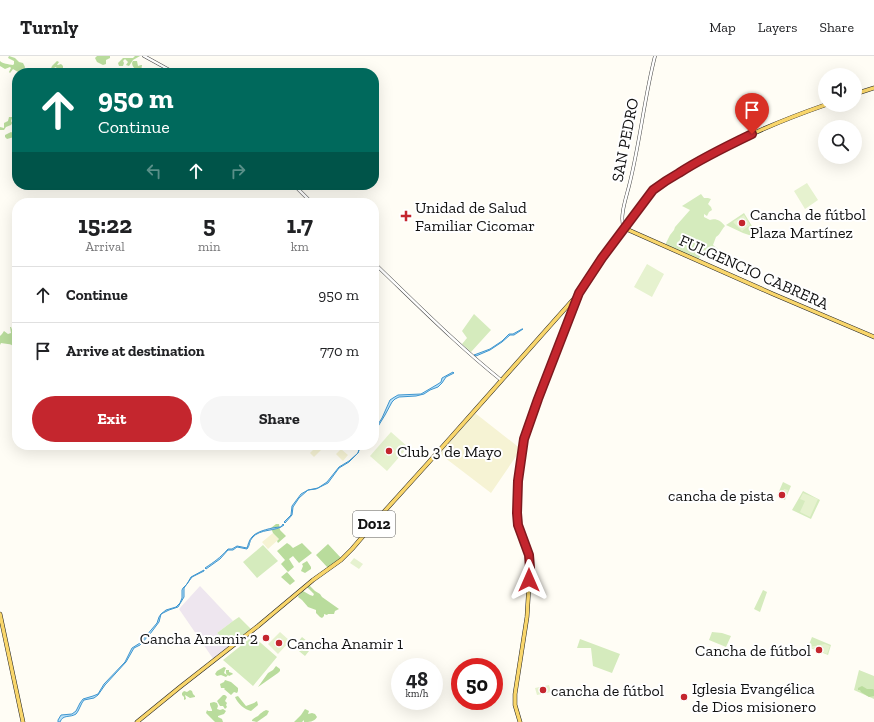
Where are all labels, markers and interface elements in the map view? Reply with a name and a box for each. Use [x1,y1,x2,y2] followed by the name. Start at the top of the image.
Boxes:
[20,16,78,39] text: Turnly
[709,19,736,36] text: Map
[758,19,797,36] text: Layers
[819,19,854,36] text: Share
[818,68,862,164] map controls
[818,68,862,112] button: sound
[98,82,174,115] text: 950 m
[32,84,84,136] icon: ahead
[735,93,769,134] pin
[608,96,642,184] street label: SAN PEDRO
[741,99,763,121] icon: arrive
[98,116,170,138] text: Continue
[818,120,862,164] button: search
[143,160,165,182] icon: left
[185,160,207,182] icon: ahead
[227,160,249,182] icon: right
[415,198,535,235] place label: Unidad de Salud Familiar Cicomar
[750,205,866,242] place label: Cancha de fútbol Plaza Martínez
[78,210,132,239] text: 15:22
[203,210,216,239] text: 5
[287,210,313,239] text: 1.7
[400,210,412,222] marker: Unidad de Salud Familiar Cicomar
[737,218,747,228] marker: Cancha de fútbol Plaza Martínez
[676,230,832,314] street label: FULGENCIO CABRERA
[85,239,125,254] text: Arrival
[198,239,220,254] text: min
[291,239,309,254] text: km
[32,284,54,306] icon: ahead
[66,286,128,304] text: Continue
[318,286,359,304] text: 950 m
[32,340,54,362] icon: arrive
[66,342,205,360] text: Arrive at destination
[320,342,359,360] text: 770 m
[32,396,192,442] button: Exit
[200,396,359,442] button: Share
[397,442,502,461] place label: Club 3 de Mayo
[384,446,394,456] marker: Club 3 de Mayo
[668,486,774,505] place label: cancha de pista
[777,490,787,500] marker: cancha de pista
[353,511,395,537] road number: D012
[508,559,550,601] position arrow
[140,629,258,648] place label: Cancha Anamir 2
[261,633,271,643] marker: Cancha Anamir 2
[287,634,403,653] place label: Cancha Anamir 1
[274,638,284,648] marker: Cancha Anamir 1
[695,641,811,660] place label: Cancha de fútbol
[814,645,824,655] marker: Cancha de fútbol
[451,658,503,710] speed limit sign: 50
[406,667,428,691] text: 48
[692,679,816,716] place label: Iglesia Evangélica de Dios misionero
[551,681,664,700] place label: cancha de fútbol
[538,685,548,695] marker: cancha de fútbol
[406,688,428,700] text: km/h
[679,692,689,702] marker: Iglesia Evangélica de Dios misionero

